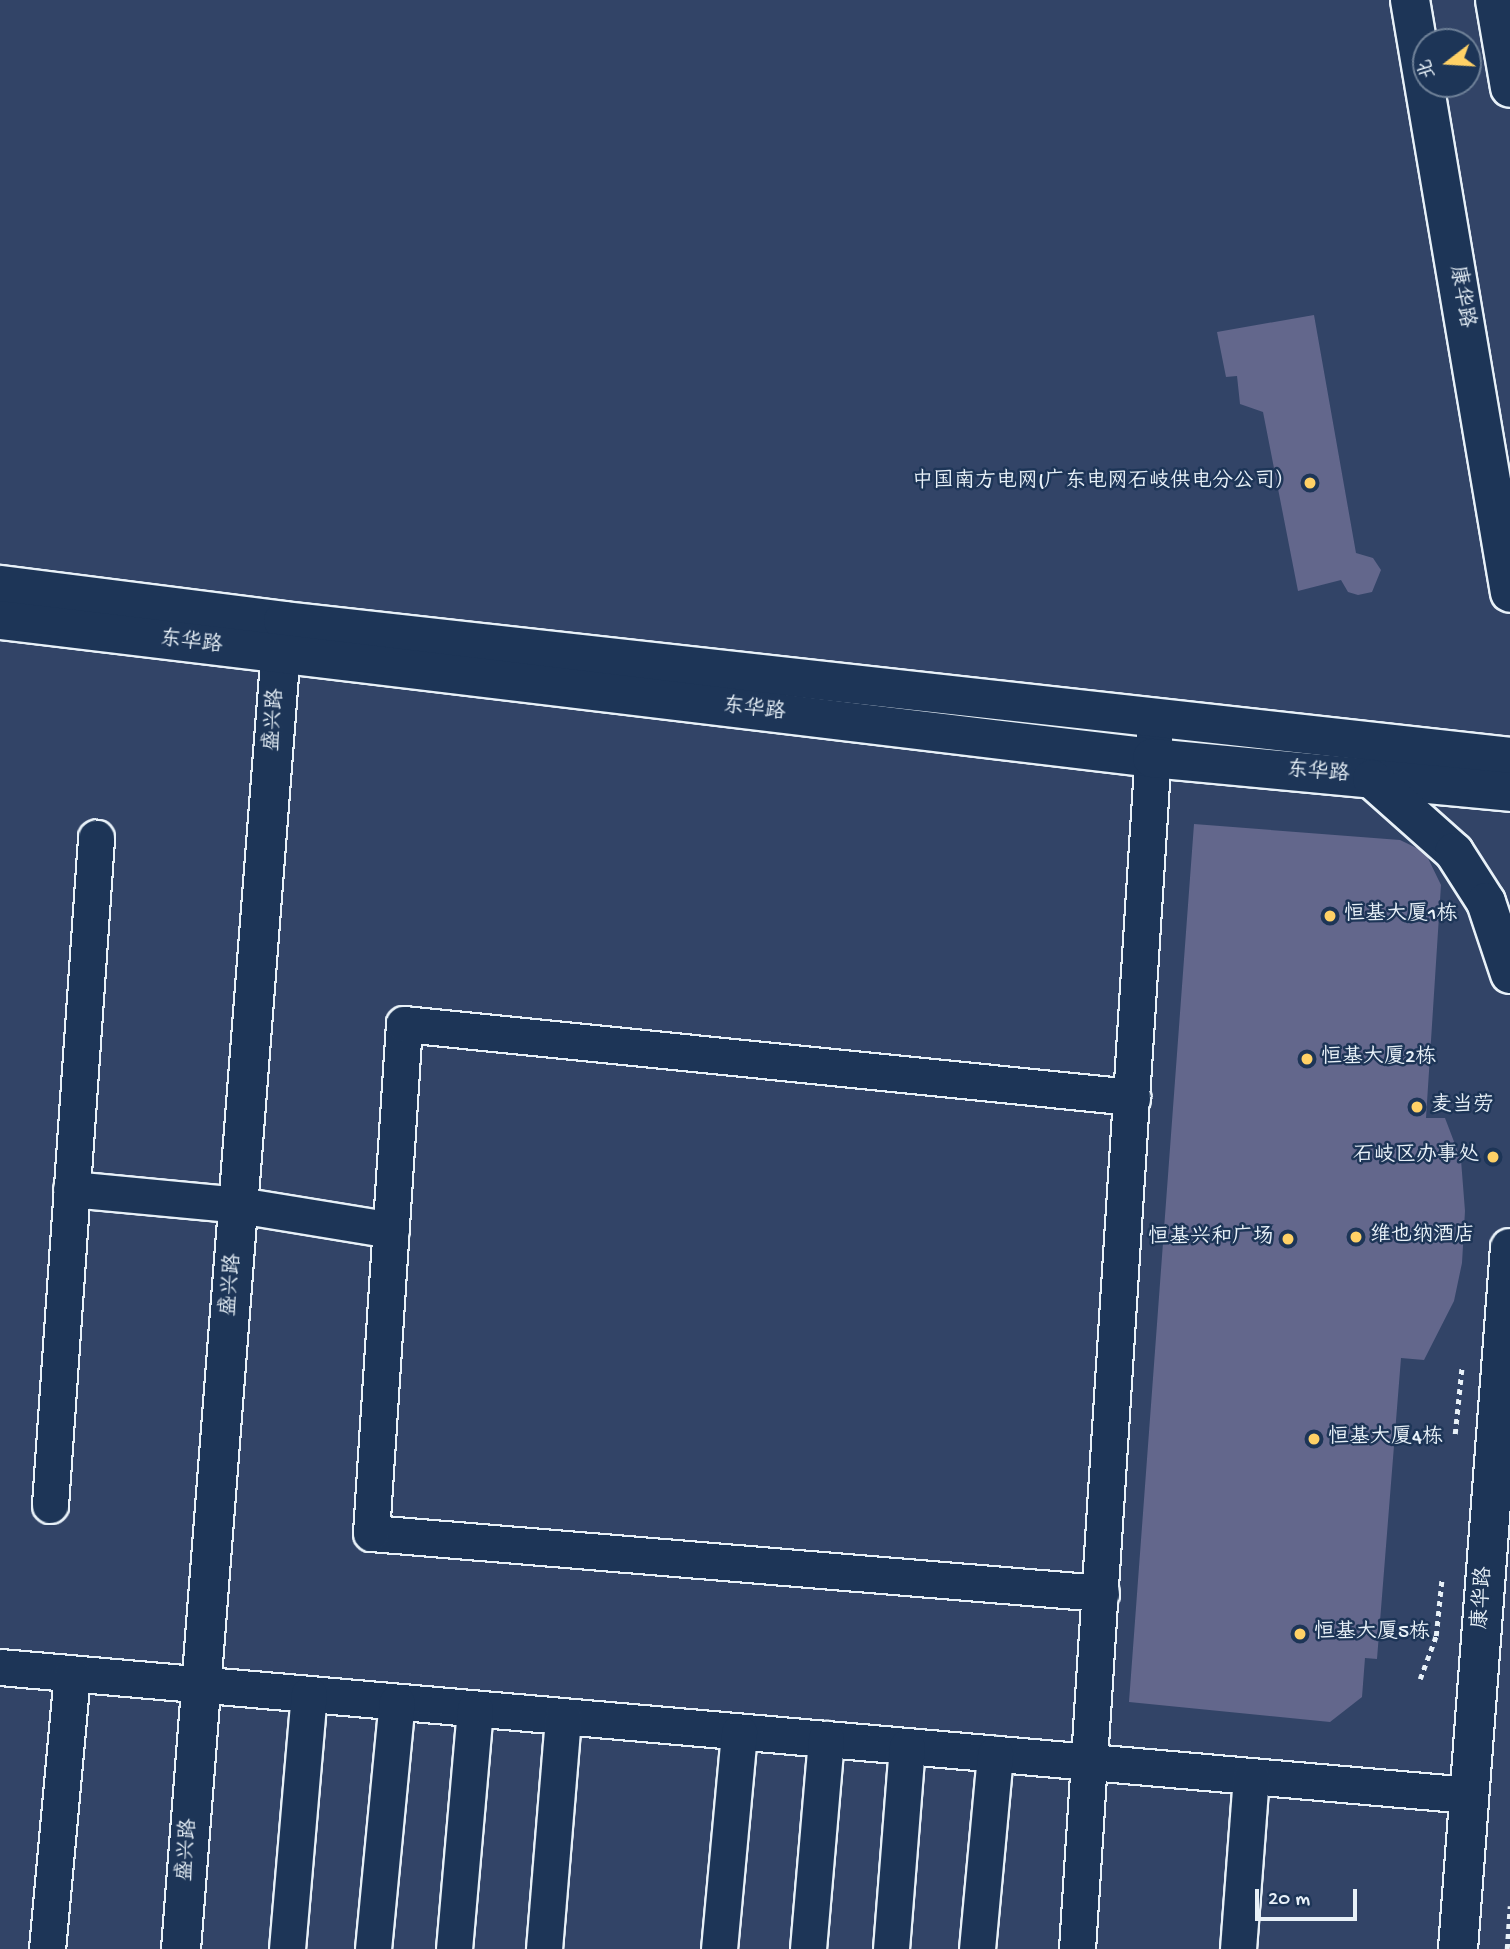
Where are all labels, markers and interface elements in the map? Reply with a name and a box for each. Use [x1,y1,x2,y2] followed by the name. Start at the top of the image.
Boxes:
[1412,28,1482,98] north arrow
[1415,56,1442,81] text: 北
[1442,264,1478,330] street label: 康华路
[912,470,1296,496] place label: 中国南方电网(广东电网石岐供电分公司）
[1302,475,1318,491] marker: 中国南方电网(广东电网石岐供电分公司）
[158,628,224,660] street label: 东华路
[261,688,291,752] street label: 盛兴路
[721,695,787,727] street label: 东华路
[1286,759,1350,789] street label: 东华路
[1344,903,1457,929] place label: 恒基大厦1栋
[1322,908,1338,924] marker: 恒基大厦1栋
[1321,1046,1436,1072] place label: 恒基大厦2栋
[1299,1051,1315,1067] marker: 恒基大厦2栋
[1431,1094,1494,1120] place label: 麦当劳
[1409,1099,1425,1115] marker: 麦当劳
[1353,1144,1479,1170] place label: 石岐区办事处
[1485,1149,1501,1165] marker: 石岐区办事处
[1370,1224,1475,1250] place label: 维也纳酒店
[1148,1226,1274,1252] place label: 恒基兴和广场
[1348,1229,1364,1245] marker: 维也纳酒店
[1280,1231,1296,1247] marker: 恒基兴和广场
[218,1253,248,1317] street label: 盛兴路
[1328,1426,1443,1452] place label: 恒基大厦4栋
[1306,1431,1322,1447] marker: 恒基大厦4栋
[1469,1566,1499,1630] street label: 康华路
[1314,1621,1430,1647] place label: 恒基大厦5栋
[1292,1626,1308,1642] marker: 恒基大厦5栋
[174,1818,204,1882] street label: 盛兴路
[1258,1876,1360,1920] scale bar
[1268,1888,1310,1913] text: 20 m

